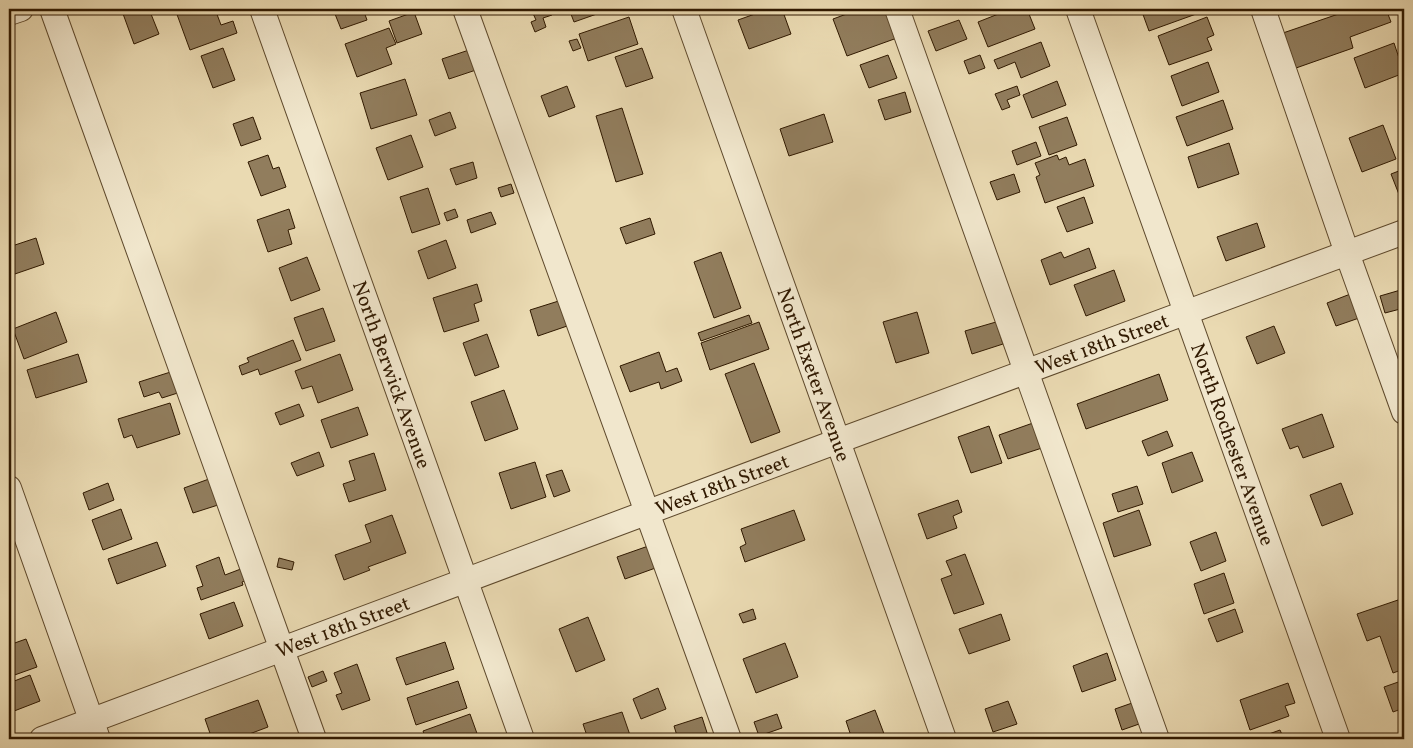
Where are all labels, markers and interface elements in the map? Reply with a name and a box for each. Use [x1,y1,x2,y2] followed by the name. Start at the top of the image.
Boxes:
[344,277,437,473] street label: North Berwick Avenue
[768,285,856,466] street label: North Exeter Avenue
[1031,308,1173,383] street label: West 18th Street
[1182,340,1280,550] street label: North Rochester Avenue
[652,449,794,524] street label: West 18th Street
[272,591,414,666] street label: West 18th Street

